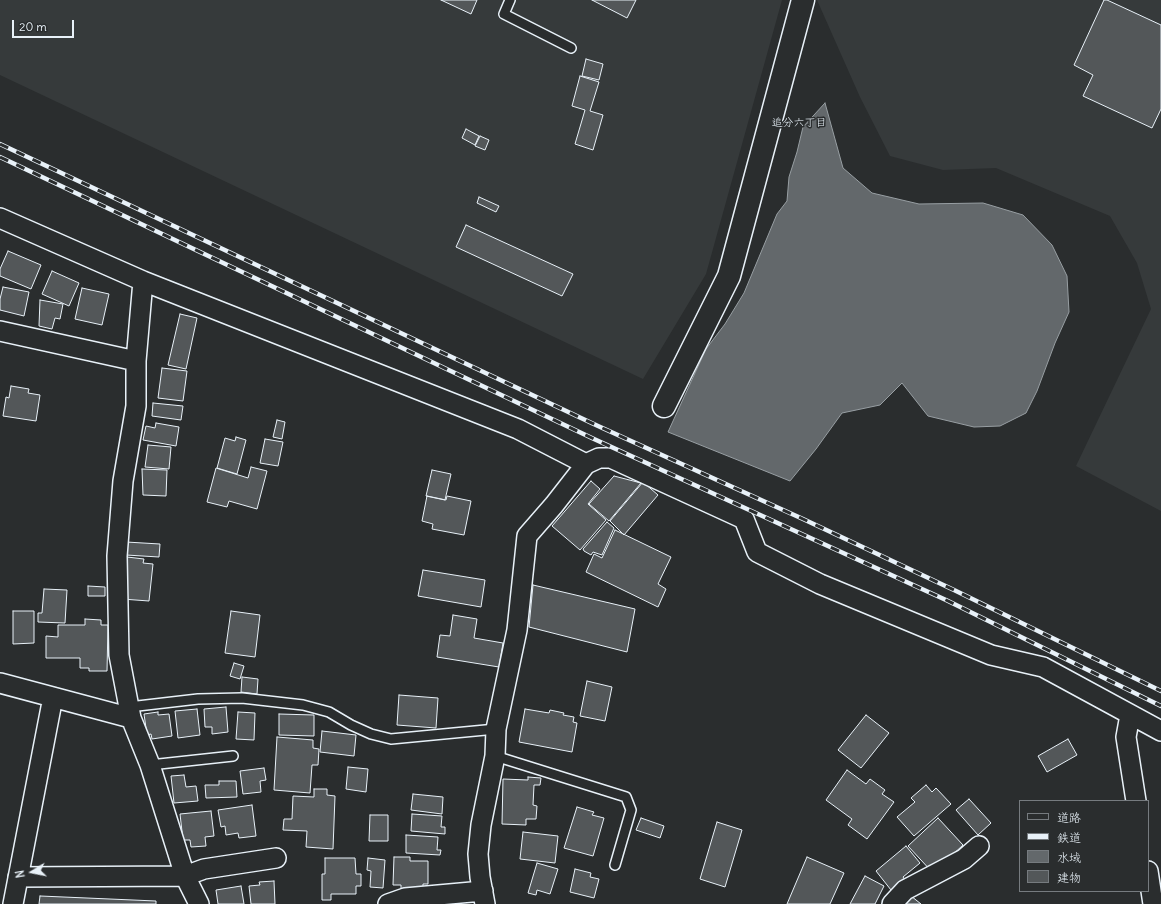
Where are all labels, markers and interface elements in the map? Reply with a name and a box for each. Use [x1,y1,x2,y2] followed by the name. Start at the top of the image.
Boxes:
[14,12,76,38] scale bar
[19,19,47,34] text: 20 m
[772,116,826,130] district label: 追分六丁目
[1019,800,1149,892] legend
[1057,810,1081,825] text: 道路
[1057,830,1081,845] text: 鉄道
[1057,850,1081,865] text: 水域
[12,852,52,892] north arrow
[13,869,28,879] text: N
[1057,870,1081,885] text: 建物

